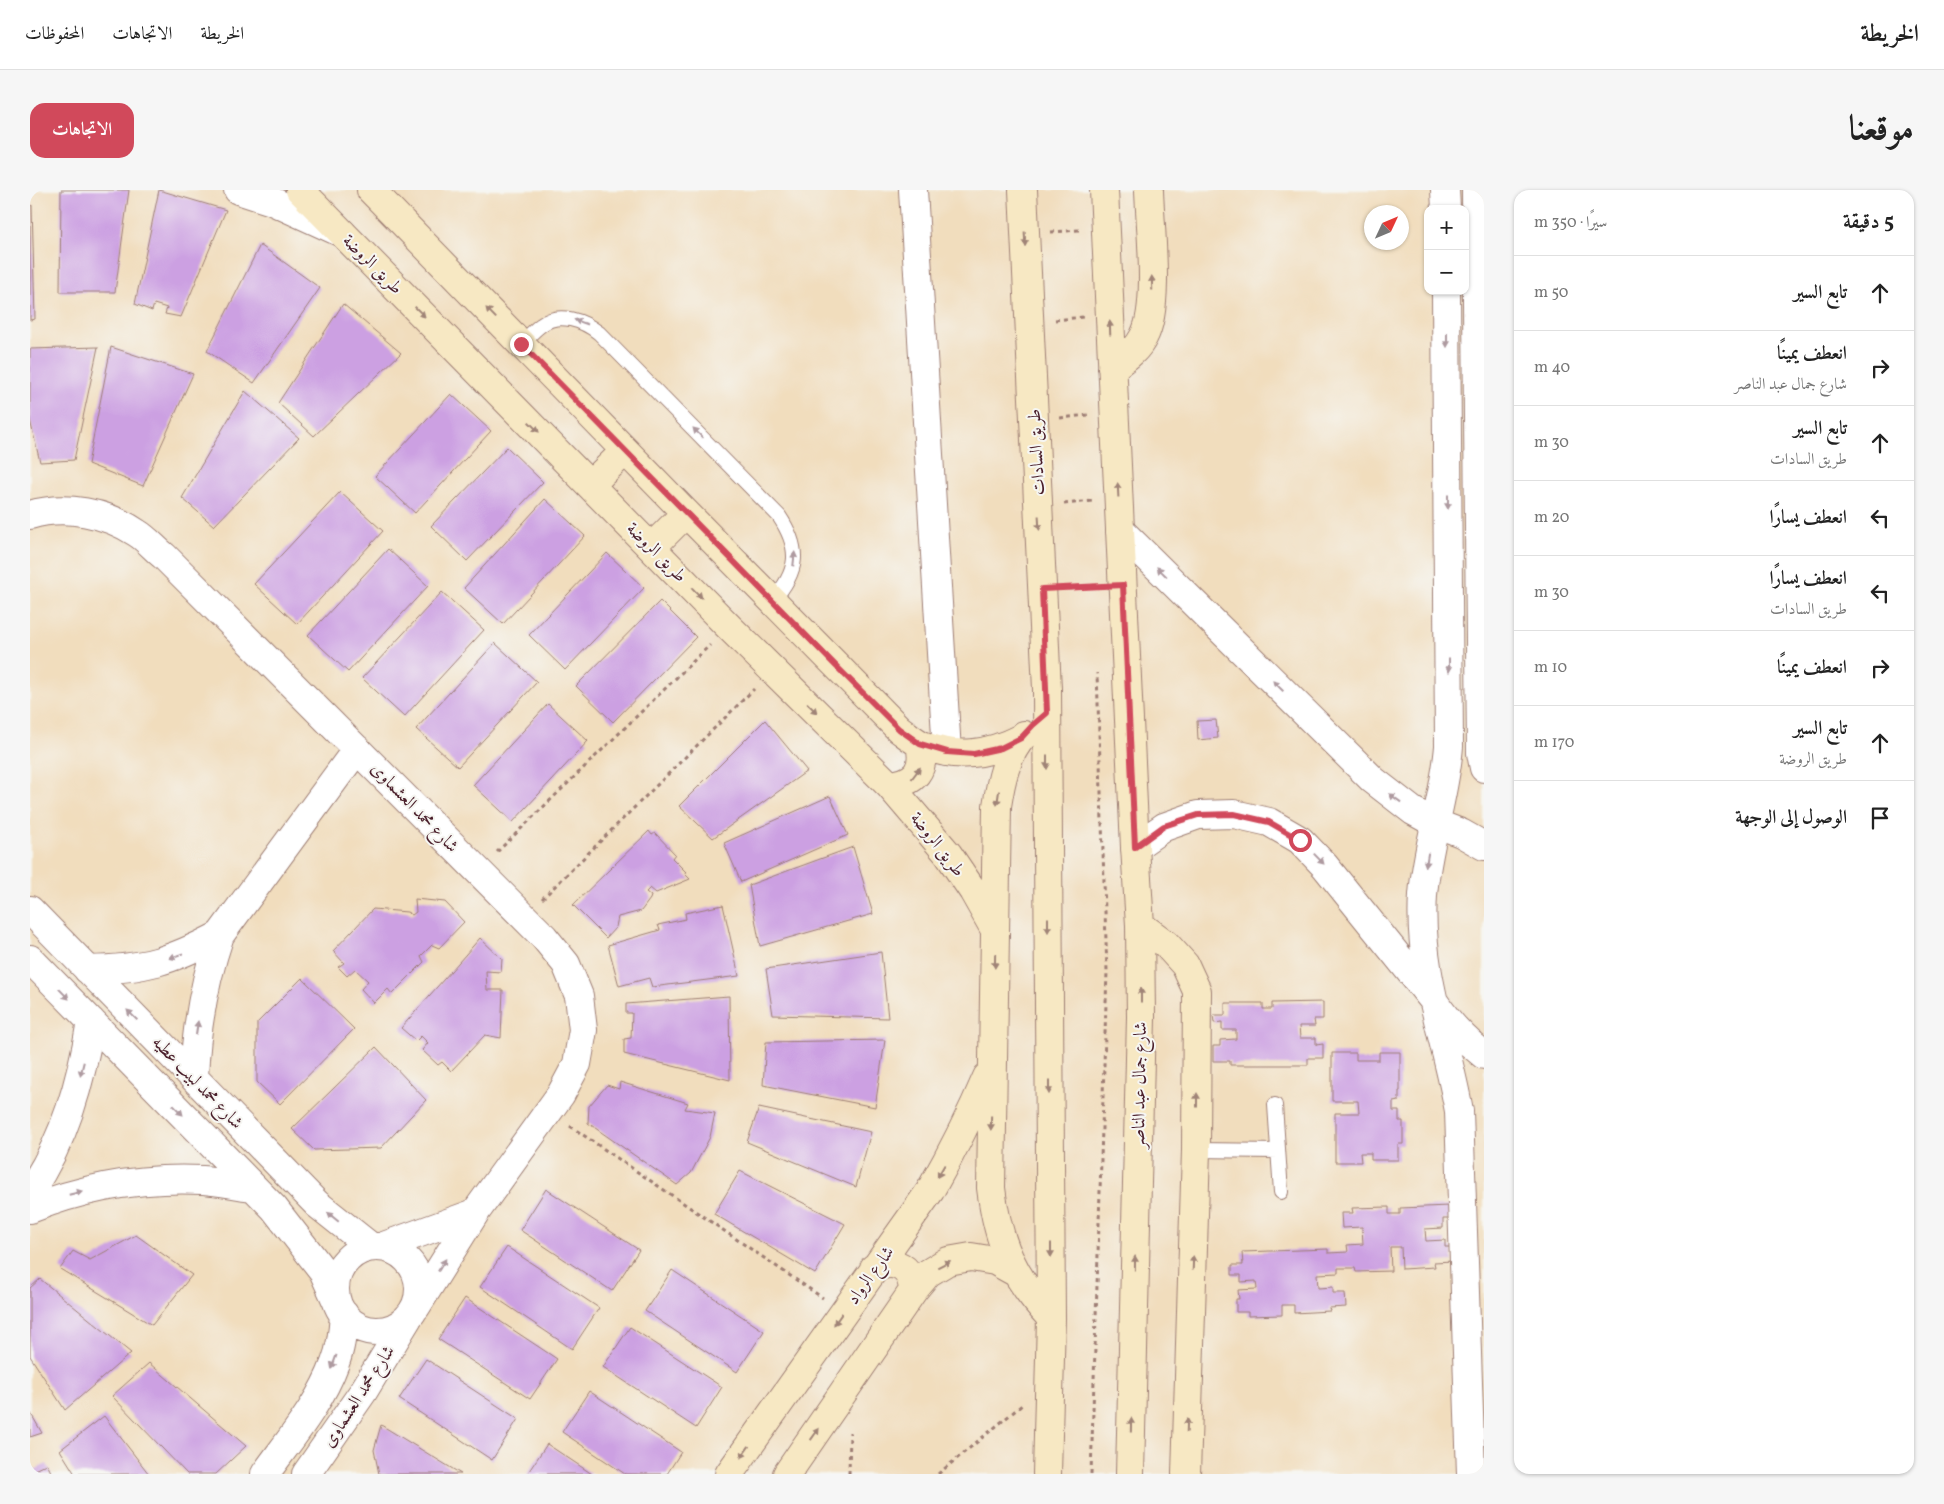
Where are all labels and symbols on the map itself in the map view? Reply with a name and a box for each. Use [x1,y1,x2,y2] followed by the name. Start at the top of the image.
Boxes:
[1364,205,1409,250] north arrow
[336,229,408,301] street label: طريق الروضة
[1022,231,1030,247] one-way arrow
[1148,275,1156,291] one-way arrow
[414,306,426,318] one-way arrow
[485,307,497,319] one-way arrow
[573,318,588,325] one-way arrow
[1106,320,1114,336] one-way arrow
[1443,332,1451,348] one-way arrow
[510,333,533,356] route end
[1023,408,1052,496] street label: طريق السادات
[528,421,540,433] one-way arrow
[692,427,704,439] one-way arrow
[1114,482,1122,498] one-way arrow
[1444,495,1452,511] one-way arrow
[1036,516,1044,532] one-way arrow
[620,517,692,589] street label: طريق الروضة
[790,550,798,566] one-way arrow
[1156,566,1168,578] one-way arrow
[691,587,703,599] one-way arrow
[1445,657,1453,673] one-way arrow
[1272,680,1284,692] one-way arrow
[806,702,818,714] one-way arrow
[1043,754,1051,770] one-way arrow
[363,757,464,860] street label: شارع محمد العشماوى
[910,767,921,780] one-way arrow
[994,791,1002,807] one-way arrow
[1388,793,1402,803] one-way arrow
[904,807,970,883] street label: طريق الروضة
[1289,829,1312,852] route start
[1313,853,1325,865] one-way arrow
[1423,853,1431,869] one-way arrow
[1044,917,1052,933] one-way arrow
[168,952,183,960] one-way arrow
[990,953,998,969] one-way arrow
[1137,987,1145,1003] one-way arrow
[58,988,70,1000] one-way arrow
[127,1009,139,1021] one-way arrow
[193,1020,201,1036] one-way arrow
[1127,1021,1155,1151] street label: شارع جمال عبد الناصر
[145,1031,248,1136] street label: شارع محمد لبيب عطيه
[78,1062,86,1077] one-way arrow
[1045,1079,1053,1095] one-way arrow
[1193,1092,1201,1108] one-way arrow
[171,1104,183,1116] one-way arrow
[987,1116,995,1132] one-way arrow
[937,1165,946,1178] one-way arrow
[69,1189,84,1197] one-way arrow
[327,1211,340,1222] one-way arrow
[841,1241,902,1311] street label: شارع الرواد
[1047,1242,1055,1258] one-way arrow
[1131,1255,1139,1271] one-way arrow
[1189,1255,1197,1271] one-way arrow
[437,1259,447,1272] one-way arrow
[936,1260,951,1268] one-way arrow
[833,1312,843,1325] one-way arrow
[317,1341,403,1453] street label: شارع محمد العشماوى
[330,1355,338,1370] one-way arrow
[1127,1417,1135,1433] one-way arrow
[1184,1417,1192,1433] one-way arrow
[810,1427,820,1441] one-way arrow
[740,1445,750,1458] one-way arrow

